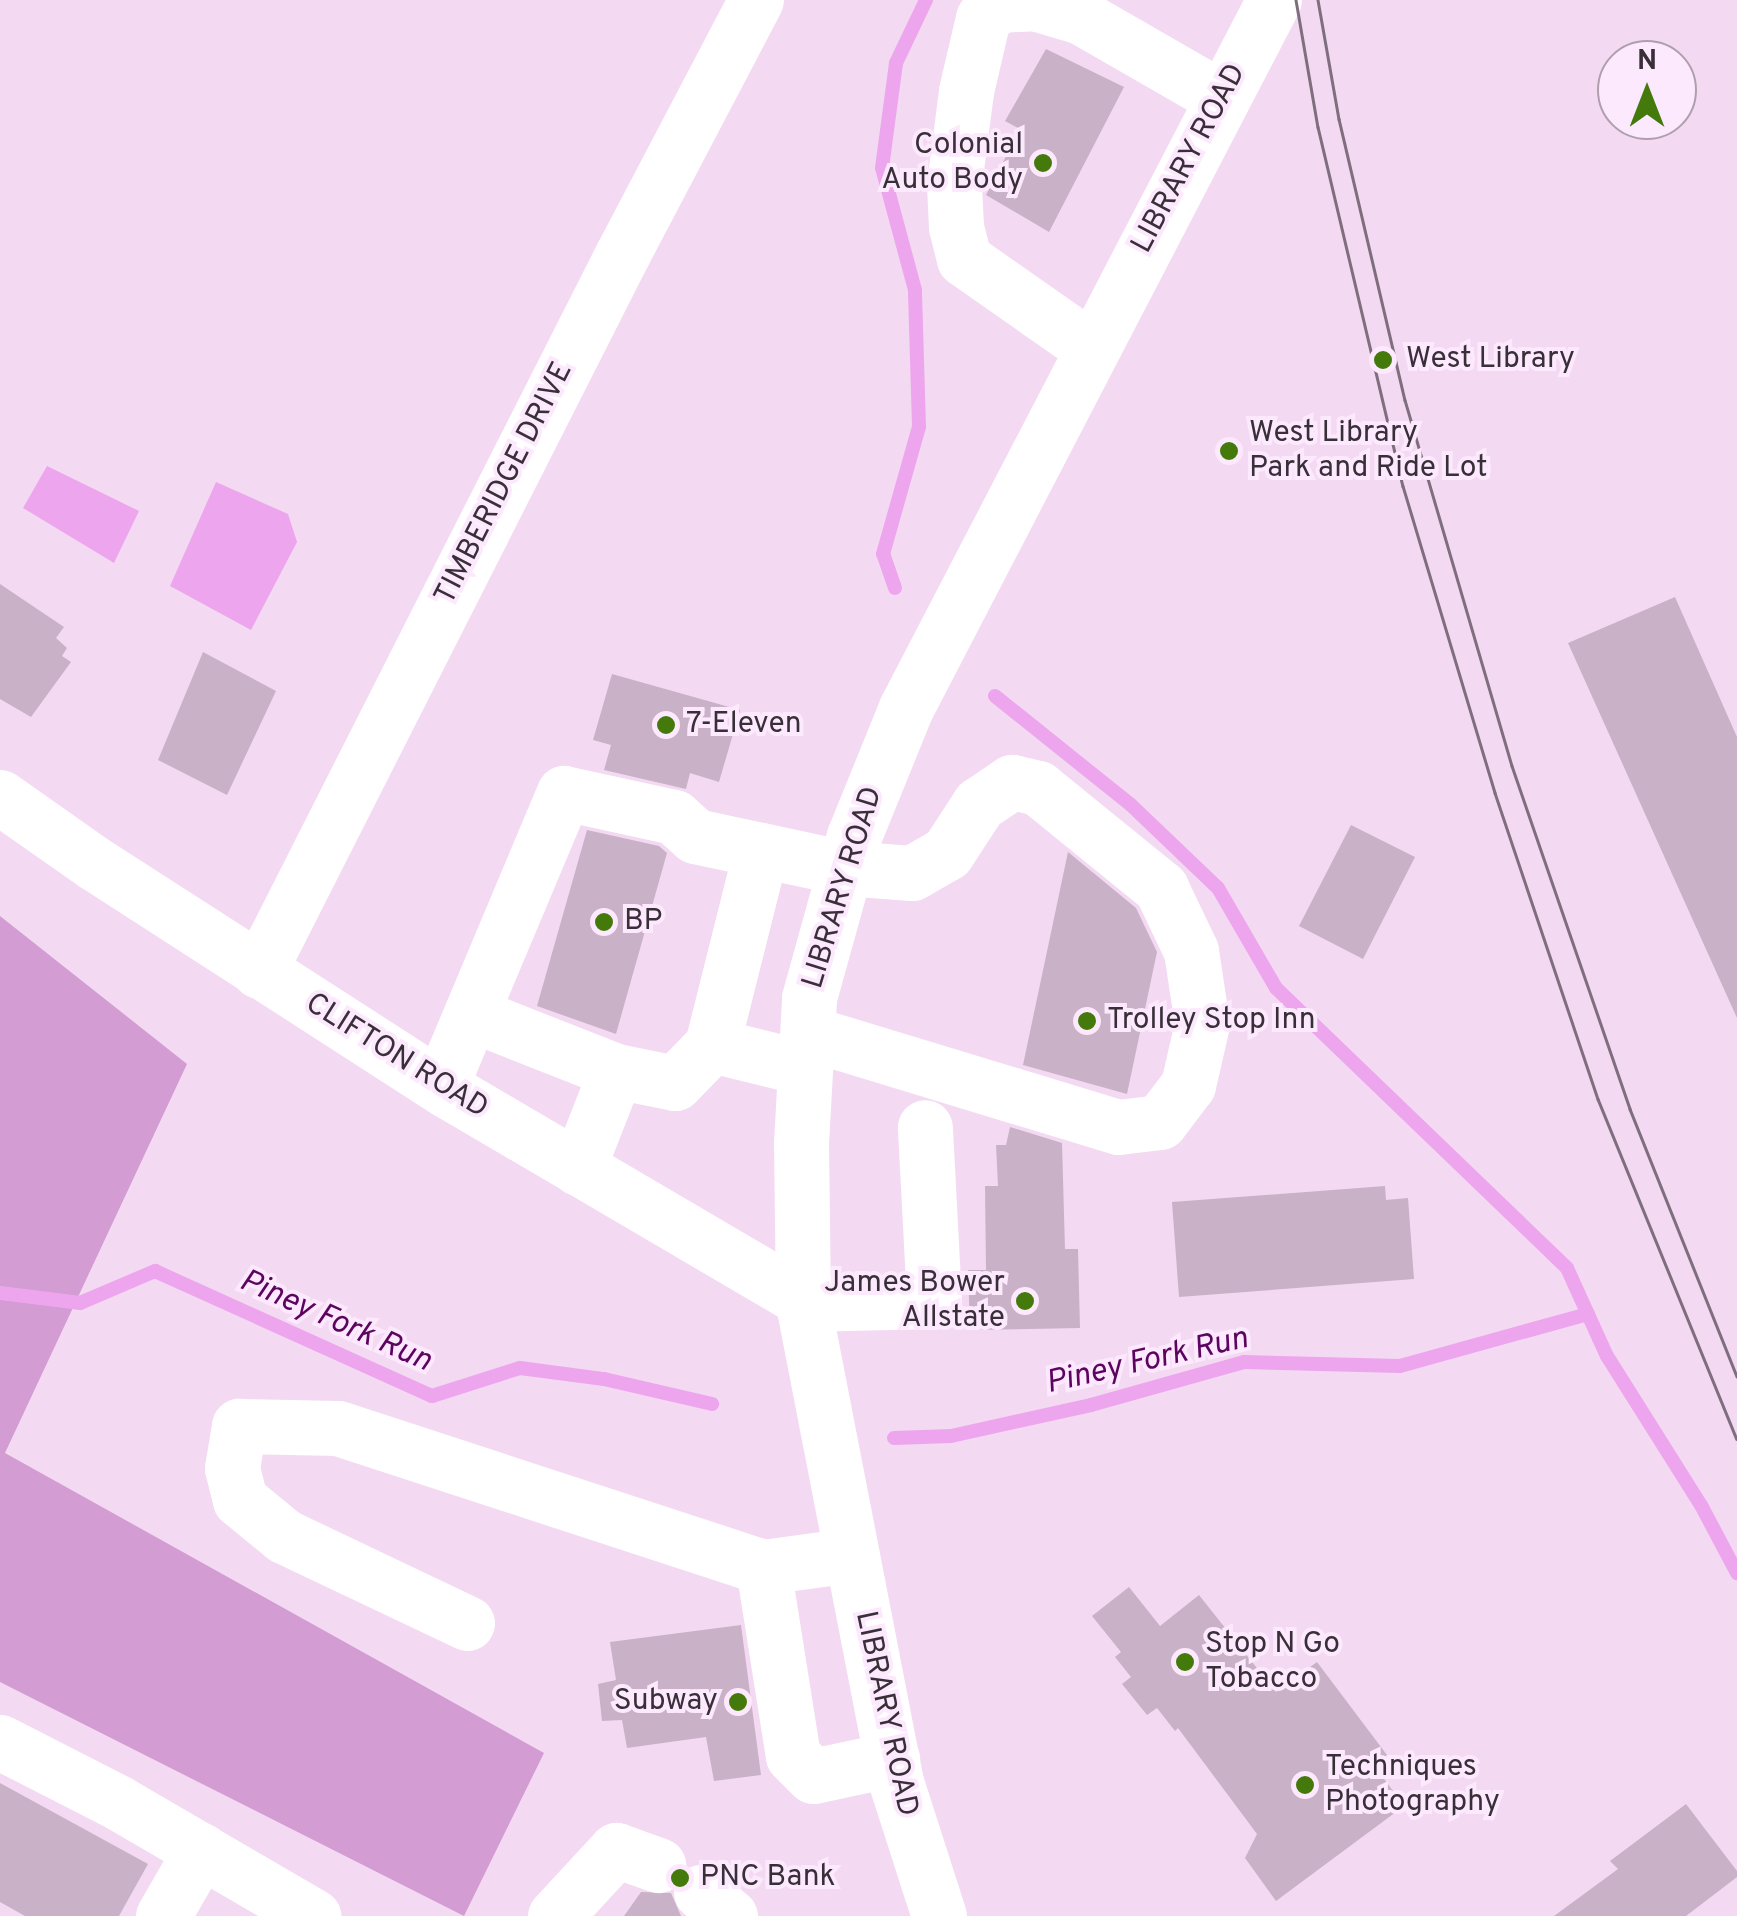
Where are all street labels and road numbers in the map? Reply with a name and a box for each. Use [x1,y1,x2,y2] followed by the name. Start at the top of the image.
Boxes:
[1125,58,1255,260] street label: LIBRARY ROAD
[428,357,582,611] street label: TIMBERIDGE DRIVE
[796,782,892,994] street label: LIBRARY ROAD
[298,987,494,1127] street label: CLIFTON ROAD
[846,1607,924,1821] street label: LIBRARY ROAD

